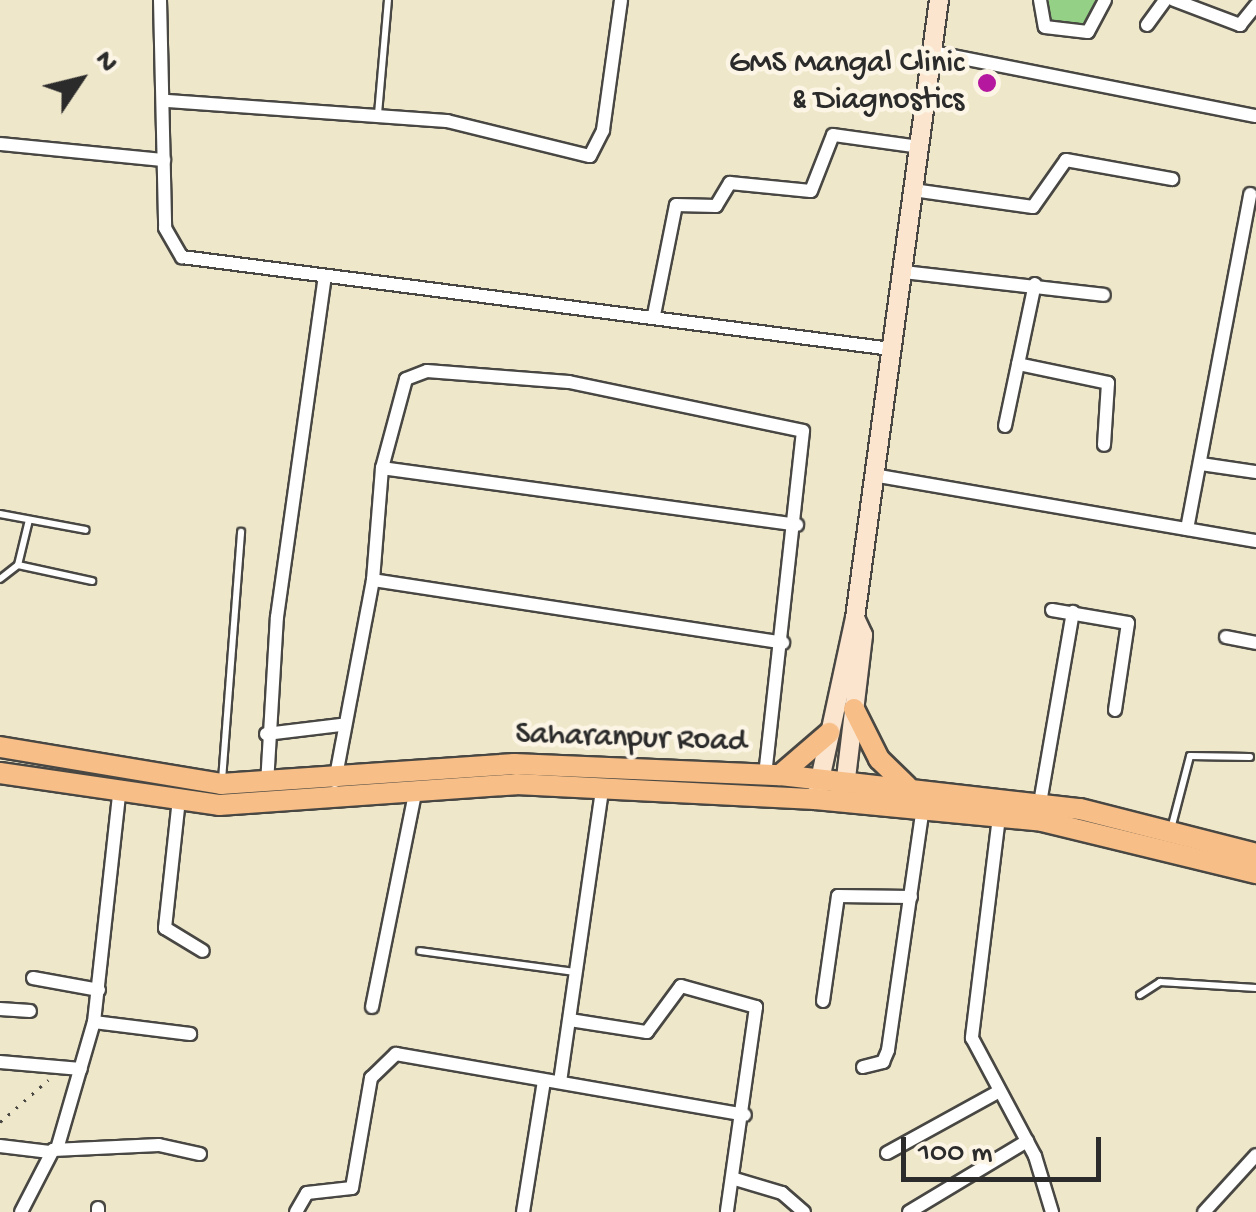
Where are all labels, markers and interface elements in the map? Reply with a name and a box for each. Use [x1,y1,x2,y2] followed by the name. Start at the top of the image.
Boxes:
[30,30,130,130] north arrow
[86,46,124,79] text: N
[729,46,964,121] place label: GMS Mangal Clinic & Diagnostics
[974,70,1000,96] marker: GMS Mangal Clinic & Diagnostics
[515,716,747,762] street label: Saharanpur Road
[906,1117,1106,1179] scale bar
[918,1137,993,1172] text: 100 m

